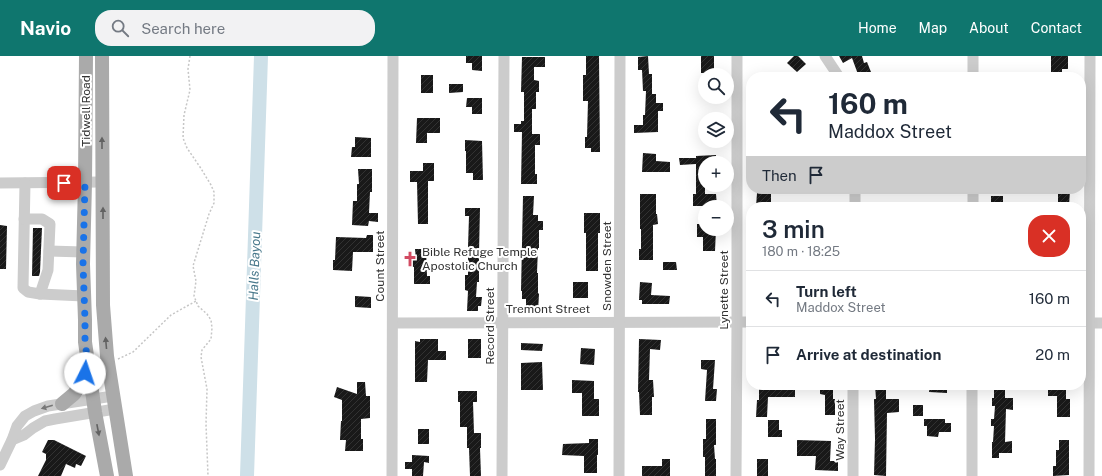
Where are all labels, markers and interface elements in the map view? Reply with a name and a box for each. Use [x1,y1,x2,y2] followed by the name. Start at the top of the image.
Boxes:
[95,10,375,46] search box
[20,17,71,39] text: Navio
[109,17,131,39] icon: search
[141,20,225,37] text: Search here
[858,20,897,36] text: Home
[919,20,947,36] text: Map
[969,20,1009,36] text: About
[1031,20,1082,36] text: Contact
[698,68,734,236] map controls
[698,68,734,104] button: search
[79,75,93,147] street label: Tidwell Road
[828,87,908,120] text: 160 m
[762,88,814,140] icon: left
[698,112,734,148] button: layers
[828,121,952,142] text: Maddox Street
[99,136,105,149] one-way arrow
[698,156,734,192] button: +
[805,164,827,186] icon: arrive
[47,166,81,200] pin
[762,167,797,184] text: Then
[53,172,75,194] icon: arrive
[698,200,734,236] button: −
[100,206,106,219] one-way arrow
[762,215,825,243] text: 3 min
[1028,215,1070,257] button: close
[600,221,614,311] street label: Snowden Street
[373,230,387,302] street label: Count Street
[246,231,263,301] water label: Halls Bayou
[762,244,840,259] text: 180 m · 18:25
[422,245,537,273] place label: Bible Refuge Temple Apostolic Church
[401,250,419,268] church icon: Bible Refuge Temple Apostolic Church
[717,250,731,330] street label: Lynette Street
[796,283,857,300] text: Turn left
[483,287,497,365] street label: Record Street
[762,288,784,310] icon: left
[1029,290,1070,307] text: 160 m
[796,300,886,315] text: Maddox Street
[506,302,591,316] street label: Tremont Street
[103,337,109,349] one-way arrow
[762,344,784,366] icon: arrive
[796,346,941,363] text: Arrive at destination
[1035,346,1070,363] text: 20 m
[64,352,106,394] position arrow
[833,399,847,461] street label: Way Street
[40,404,52,410] one-way arrow
[95,424,101,436] one-way arrow

